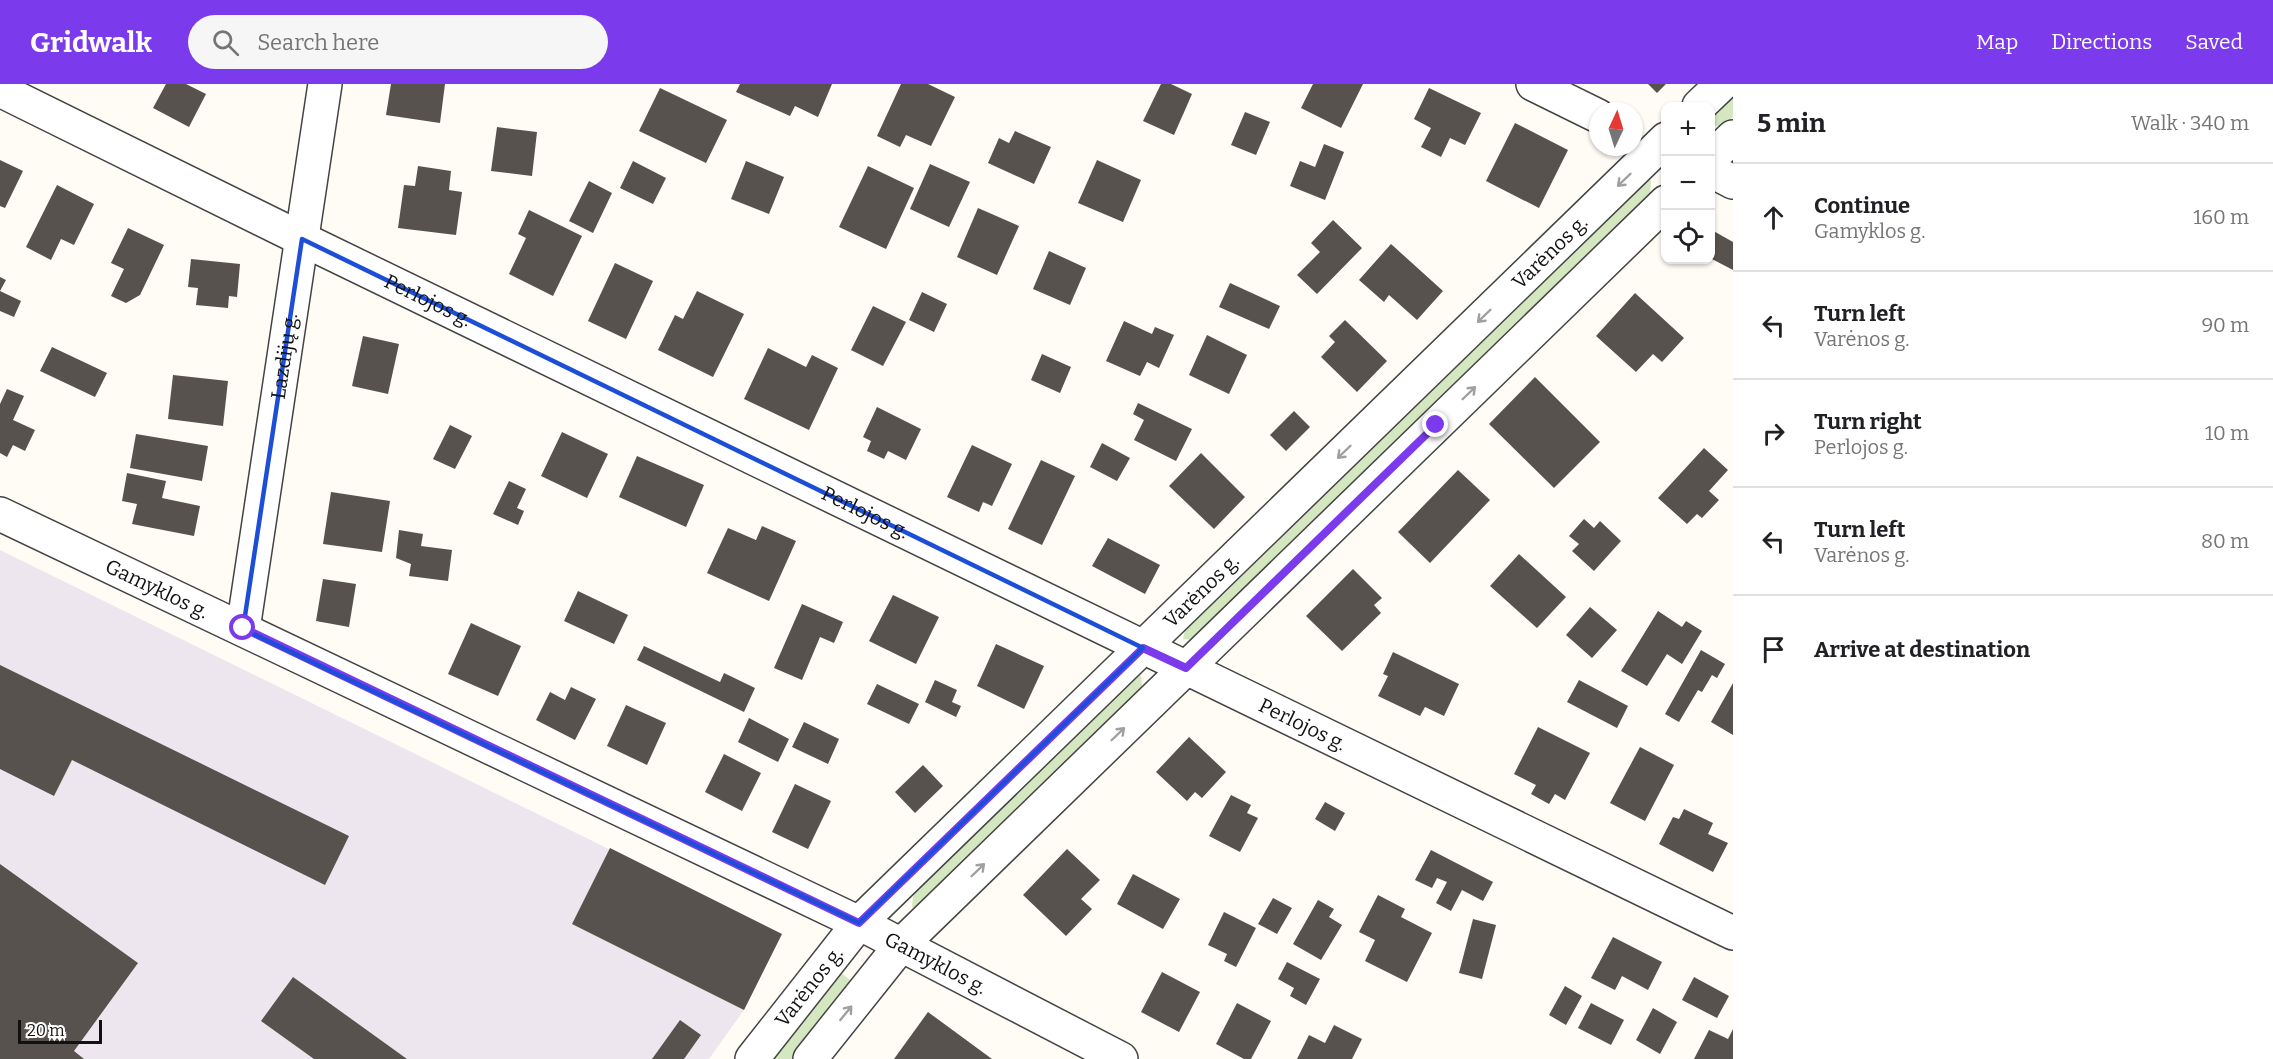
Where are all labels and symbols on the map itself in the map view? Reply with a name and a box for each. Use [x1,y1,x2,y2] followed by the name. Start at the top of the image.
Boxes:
[1589,102,1643,156] north arrow
[1616,173,1631,187] one-way arrow
[1507,210,1592,294] street label: Varėnos g.
[381,269,476,332] street label: Perlojos g.
[1476,309,1491,323] one-way arrow
[266,312,302,401] street label: Lazdijų g.
[1461,386,1476,401] one-way arrow
[1422,411,1448,437] route end
[1337,445,1352,459] one-way arrow
[818,481,913,544] street label: Perlojos g.
[1158,549,1244,633] street label: Varėnos g.
[102,554,213,624] street label: Gamyklos g.
[229,614,255,640] route start
[1255,693,1350,756] street label: Perlojos g.
[1111,727,1126,741] one-way arrow
[971,863,986,877] one-way arrow
[881,927,991,999] street label: Gamyklos g.
[770,942,848,1032] street label: Varėnos g.
[840,1005,853,1021] one-way arrow
[18,1017,102,1044] scale bar

